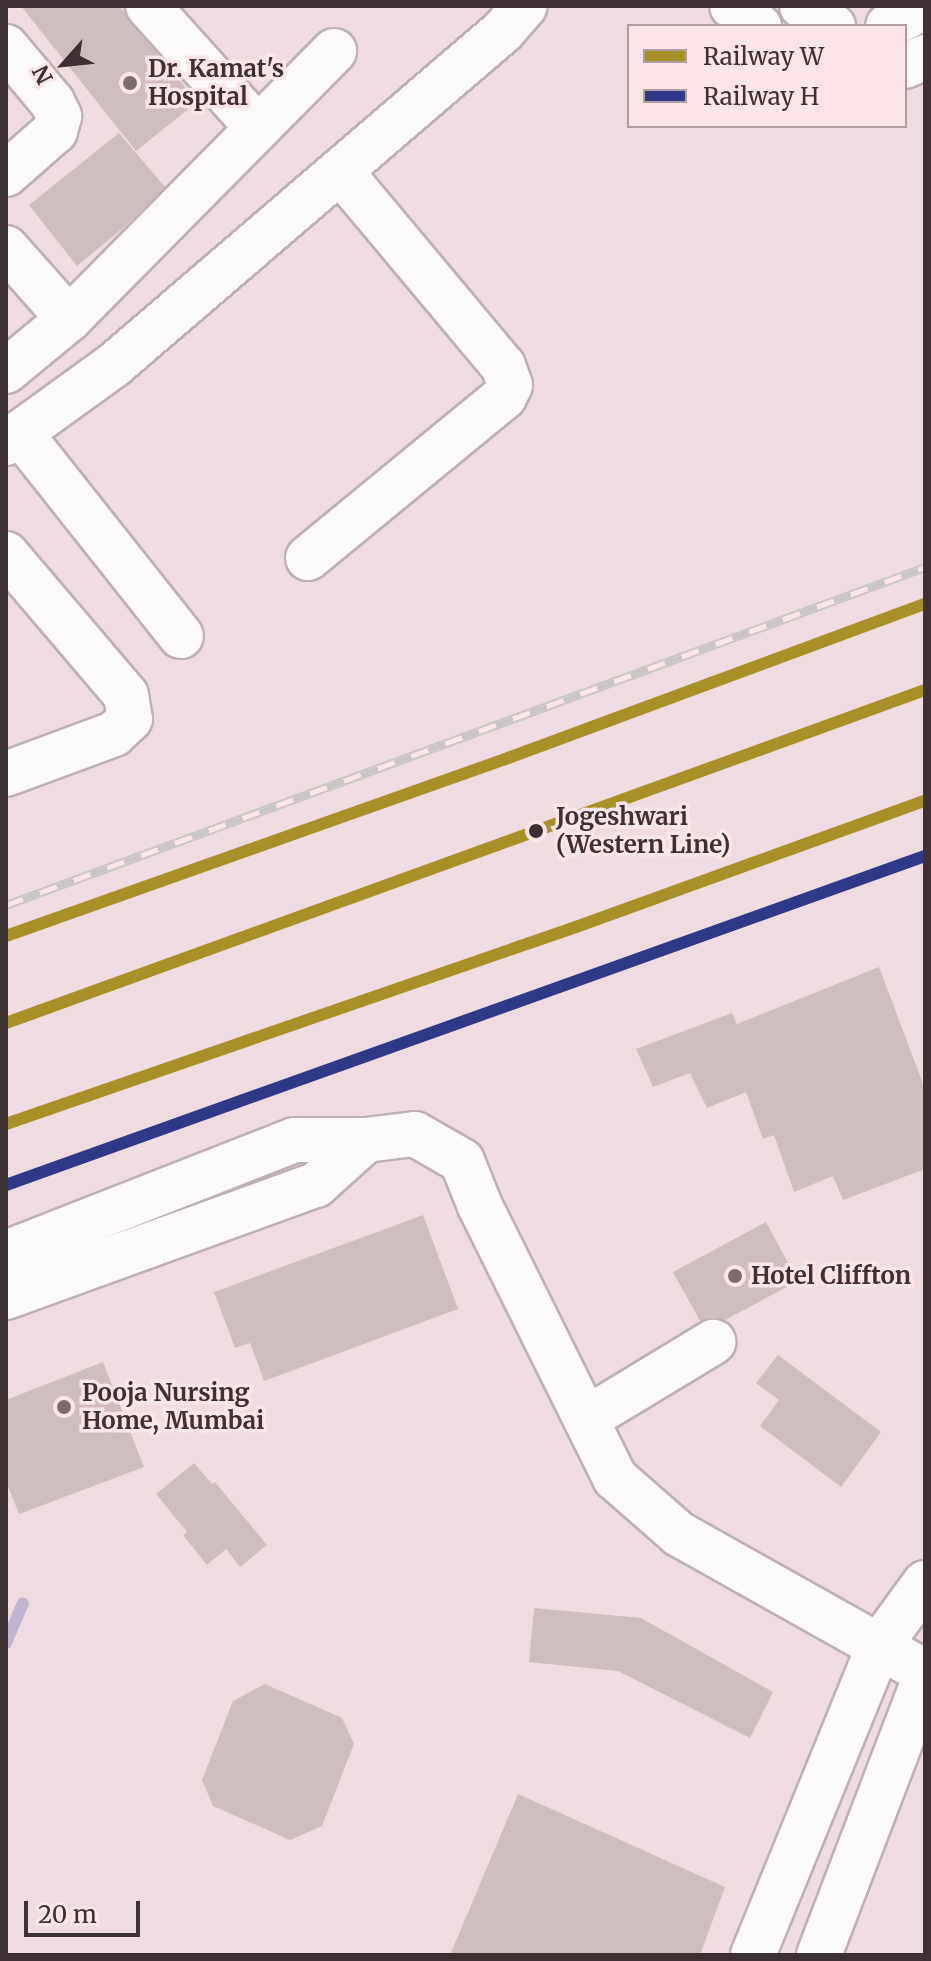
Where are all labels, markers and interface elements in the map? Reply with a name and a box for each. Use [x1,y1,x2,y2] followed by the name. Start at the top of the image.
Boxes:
[24,24,104,104] north arrow
[627,24,907,128] legend
[703,41,824,72] text: Railway W
[148,55,284,111] place label: Dr. Kamat's Hospital
[26,61,59,89] text: N
[119,72,141,94] marker: Dr. Kamat's Hospital
[703,81,819,112] text: Railway H
[556,803,730,859] place label: Jogeshwari (Western Line)
[523,818,549,844] marker: Jogeshwari (Western Line)
[751,1262,911,1290] place label: Hotel Cliffton
[726,1267,744,1285] marker: Hotel Cliffton
[82,1379,264,1435] place label: Pooja Nursing Home, Mumbai
[53,1396,75,1418] marker: Pooja Nursing Home, Mumbai
[28,1885,144,1935] scale bar
[38,1899,97,1930] text: 20 m

